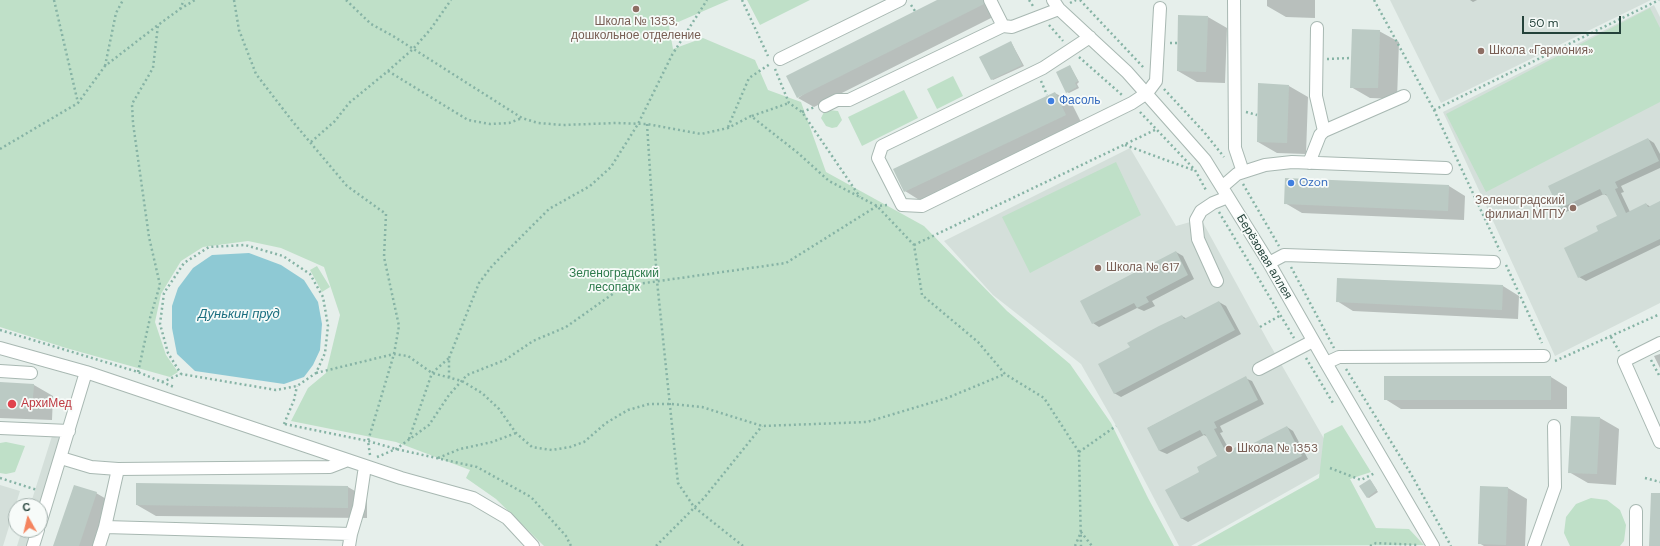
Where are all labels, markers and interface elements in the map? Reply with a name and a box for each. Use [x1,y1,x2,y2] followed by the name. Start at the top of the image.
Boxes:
[631,4,641,14] marker: Школа № 1353, дошкольное отделение
[1524,8,1623,34] scale bar
[571,15,701,43] place label: Школа № 1353, дошкольное отделение
[1529,15,1558,31] text: 50 m
[1489,44,1593,58] place label: Школа «Гармония»
[1476,46,1486,56] marker: Школа «Гармония»
[1059,94,1101,108] place label: Фасоль
[1046,96,1056,106] marker: Фасоль
[1299,176,1328,190] place label: Ozon
[1286,178,1296,188] marker: Ozon
[1475,194,1565,222] place label: Зеленоградский филиал МГПУ
[1568,203,1578,213] marker: Зеленоградский филиал МГПУ
[1233,212,1295,302] street label: Берёзовая аллея
[1106,261,1179,275] place label: Школа № 617
[1093,263,1103,273] marker: Школа № 617
[569,267,659,295] park label: Зеленоградский лесопарк
[198,307,280,323] water label: Дунькин пруд
[21,397,72,411] place label: АрхиМед
[6,398,18,410] marker: АрхиМед
[1237,442,1318,456] place label: Школа № 1353
[1224,444,1234,454] marker: Школа № 1353
[8,498,48,538] north arrow
[22,500,31,515] text: С

